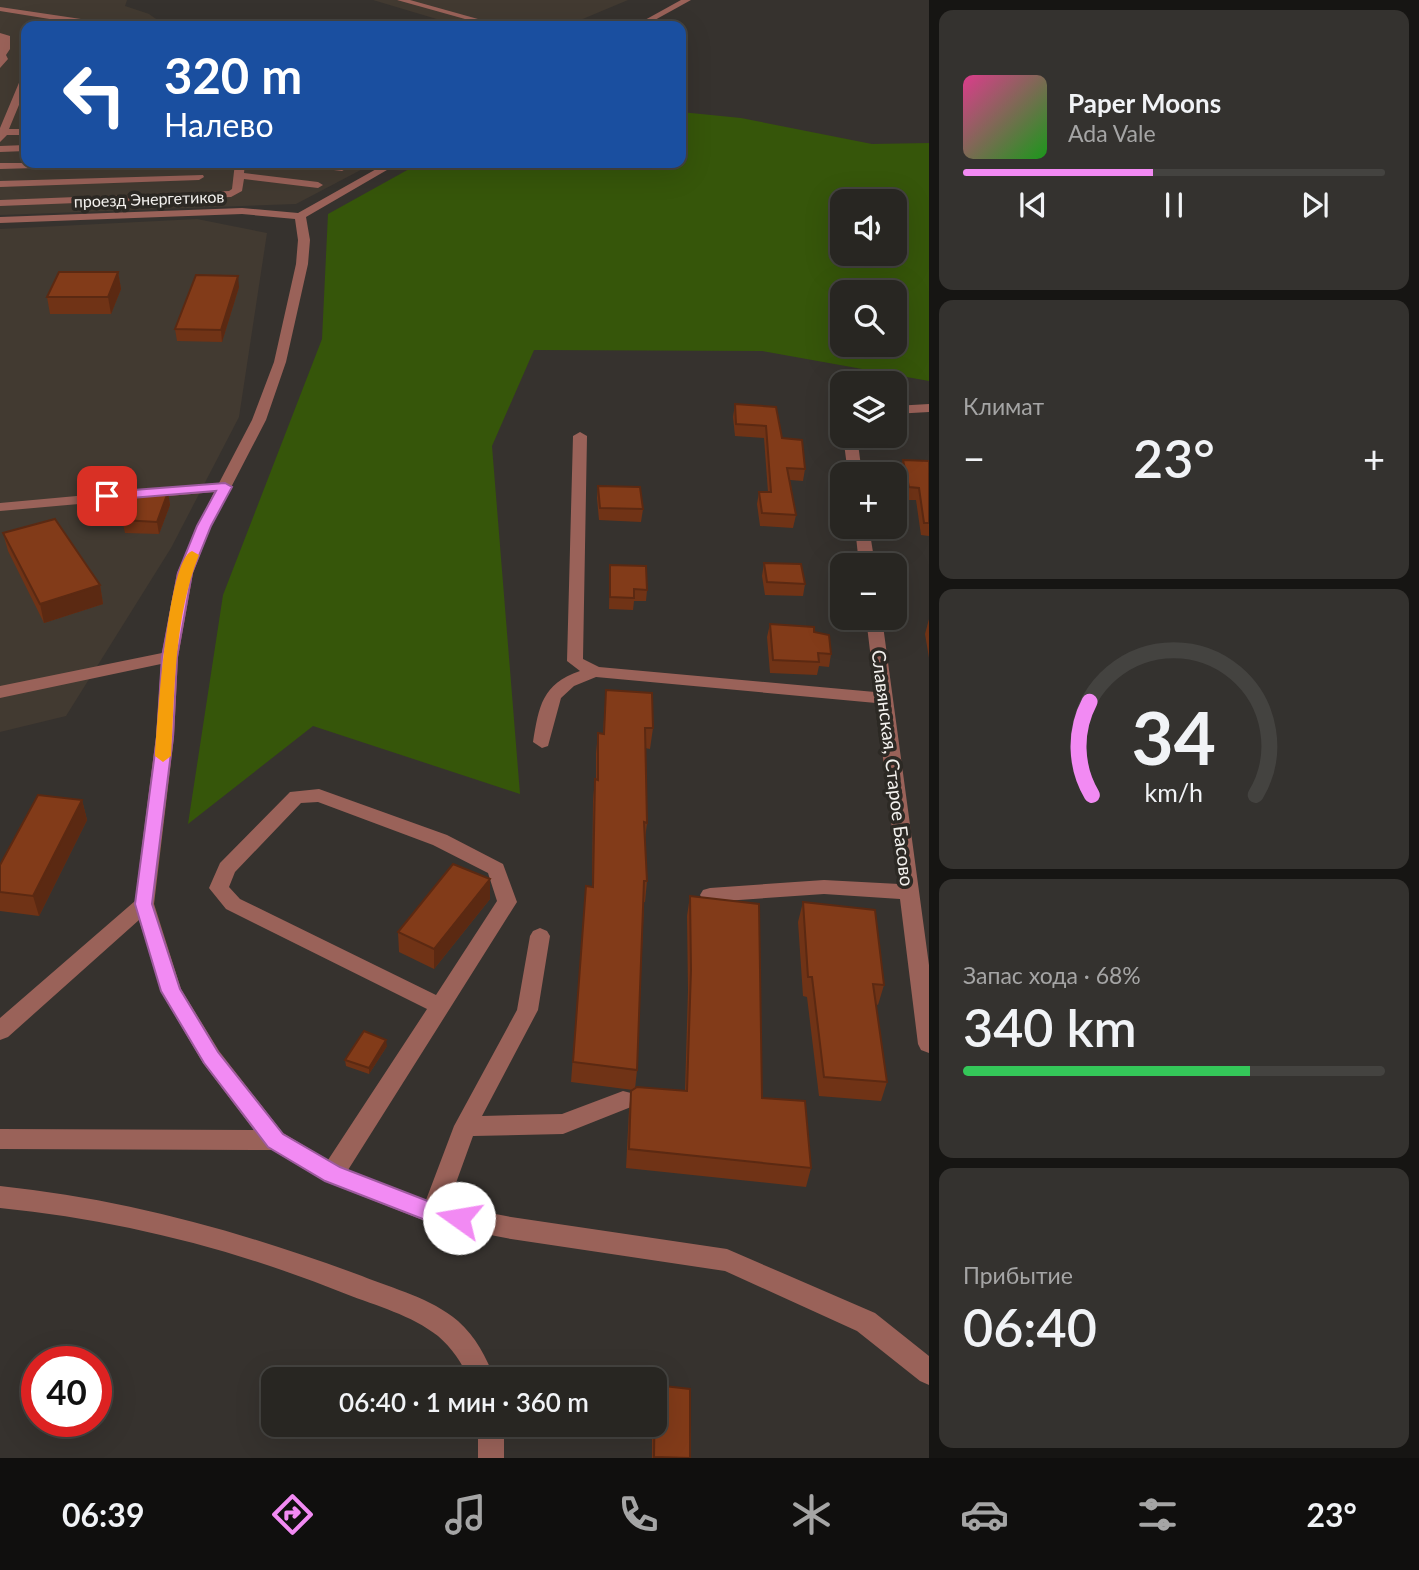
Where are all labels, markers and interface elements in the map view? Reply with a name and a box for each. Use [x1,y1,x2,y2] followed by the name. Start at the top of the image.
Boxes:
[164,46,302,104] text: 320 m
[49,49,140,140] icon: left
[1068,87,1221,119] text: Paper Moons
[164,105,274,144] text: Налево
[1068,119,1156,147] text: Ada Vale
[73,186,225,211] street label: проезд Энергетиков
[1014,186,1052,224] icon: previous
[1155,186,1193,224] icon: pause
[1296,186,1334,224] icon: next
[830,189,907,630] map controls
[830,189,907,266] button: sound
[830,280,907,357] button: search
[830,371,907,448] button: layers
[963,392,1044,420] text: Климат
[1133,427,1215,489] text: 23°
[963,435,985,481] text: −
[1363,435,1385,481] text: +
[830,462,907,539] button: +
[77,466,137,526] pin
[88,477,126,515] icon: arrive
[830,553,907,630] button: −
[868,648,919,888] street label: Славянская, Старое Басово
[1132,693,1216,781] text: 34
[1145,777,1203,807] text: km/h
[963,961,1141,989] text: Запас хода · 68%
[963,996,1137,1058] text: 340 km
[422,1181,496,1255] position arrow
[963,1261,1073,1289] text: Прибытие
[963,1296,1097,1358] text: 06:40
[21,1346,112,1437] speed limit sign: 40
[339,1386,589,1418] text: 06:40 · 1 мин · 360 m
[268,1490,317,1539] icon: directions
[441,1490,490,1539] icon: music
[614,1490,663,1539] icon: phone
[787,1490,836,1539] icon: climate
[960,1490,1009,1539] icon: car
[1133,1490,1182,1539] icon: filters
[62,1495,144,1534] text: 06:39
[1306,1495,1357,1534] text: 23°

